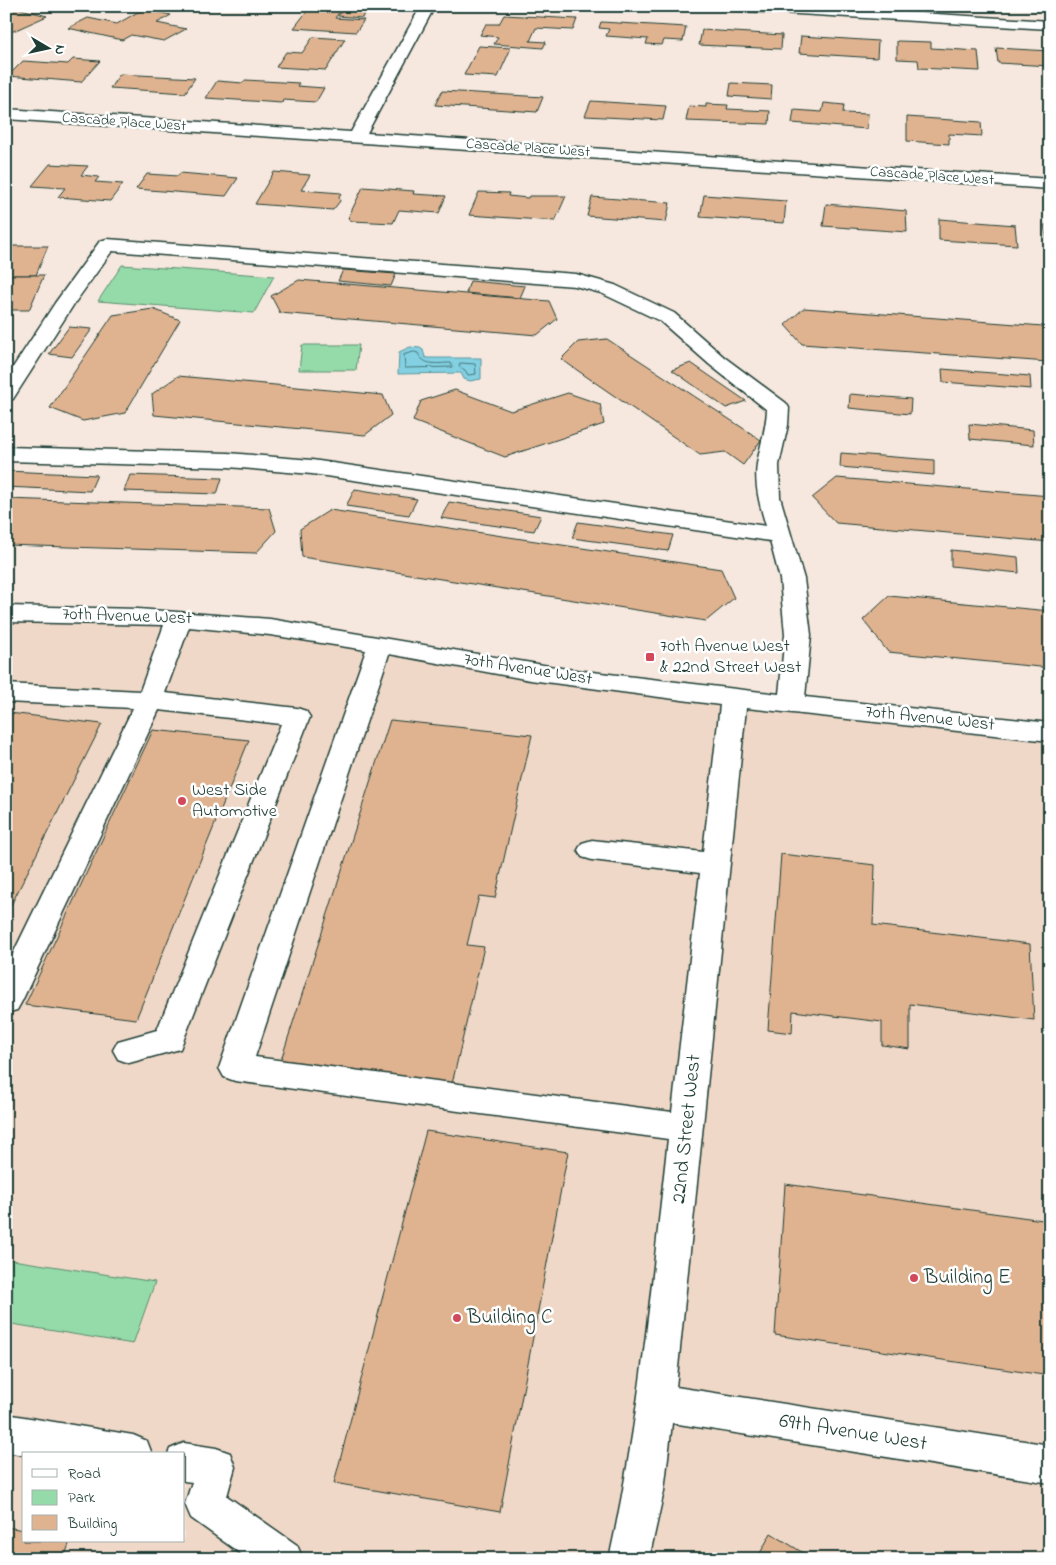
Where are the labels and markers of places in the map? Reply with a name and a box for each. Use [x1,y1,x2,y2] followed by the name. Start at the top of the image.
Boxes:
[660,634,801,681] place label: 70th Avenue West & 22nd Street West
[644,651,656,663] marker: 70th Avenue West & 22nd Street West
[192,778,278,825] place label: West Side Automotive
[176,795,188,807] marker: West Side Automotive
[923,1263,1011,1295] place label: Building E
[908,1272,920,1284] marker: Building E
[466,1303,553,1335] place label: Building C
[451,1312,463,1324] marker: Building C

